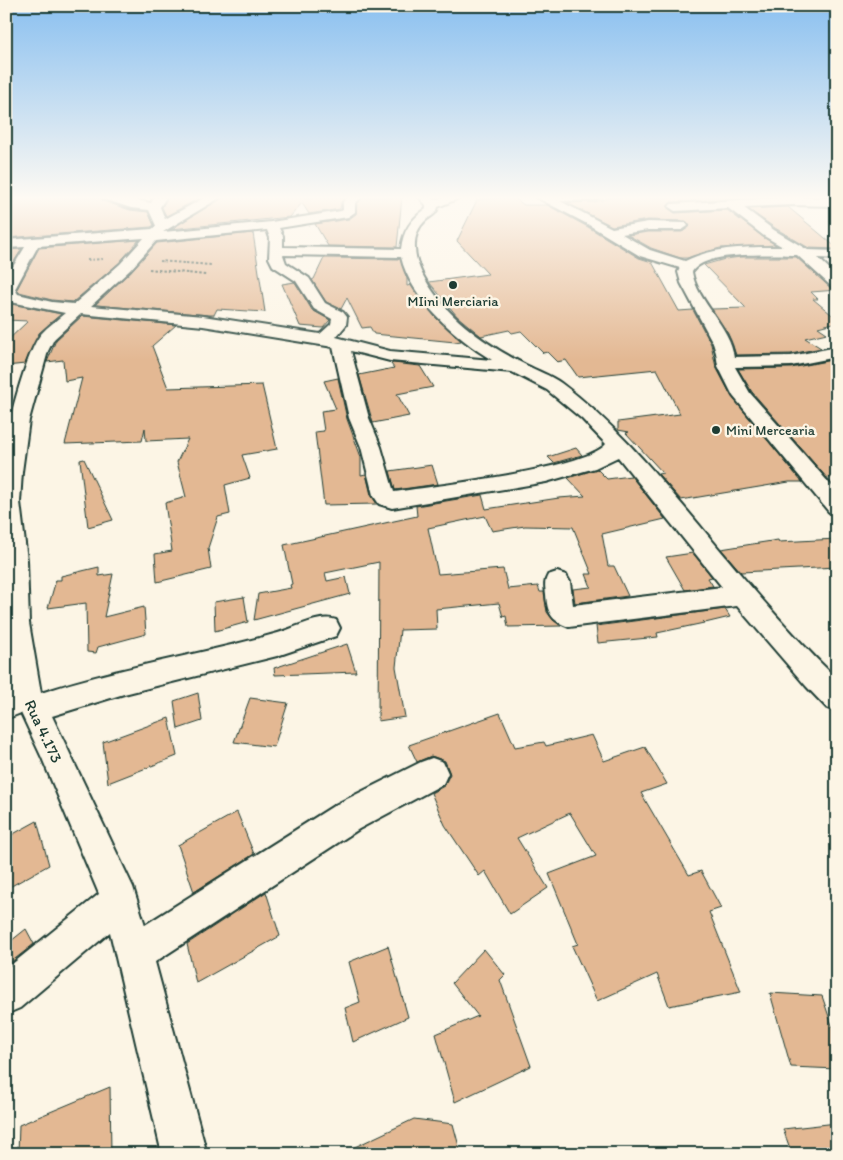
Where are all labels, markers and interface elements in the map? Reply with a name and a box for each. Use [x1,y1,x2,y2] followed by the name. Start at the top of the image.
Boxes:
[447,279,459,291] marker: MIini Merciaria
[407,293,499,310] place label: MIini Merciaria
[726,422,816,439] place label: Mini Mercearia
[710,424,722,436] marker: Mini Mercearia
[21,697,67,766] street label: Rua 4.173

